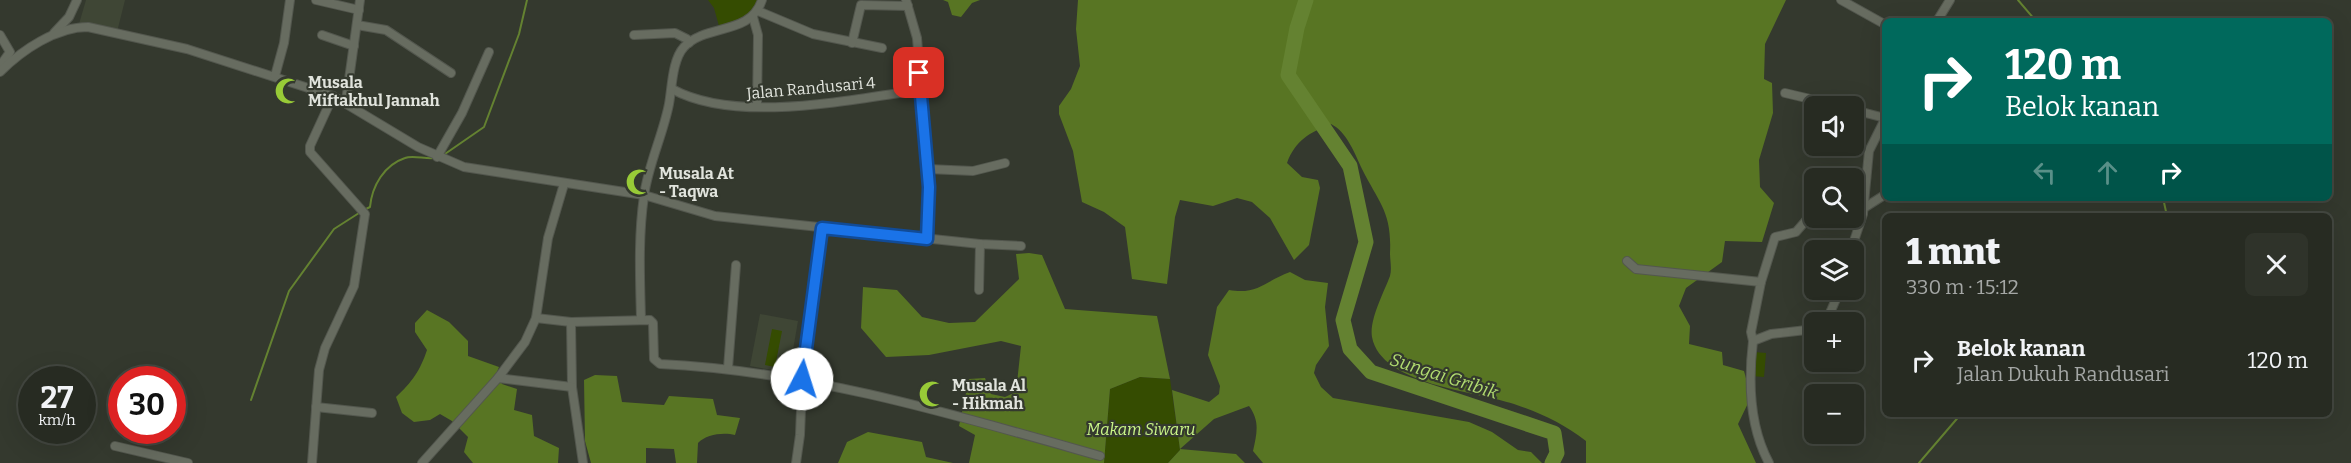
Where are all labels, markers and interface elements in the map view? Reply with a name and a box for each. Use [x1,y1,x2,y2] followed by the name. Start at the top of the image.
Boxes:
[2005,40,2121,90] text: 120 m
[1906,42,1984,120] icon: right
[893,47,944,98] pin
[902,56,935,89] icon: arrive
[308,73,440,110] place label: Musala Miftakhul Jannah
[745,73,877,103] street label: Jalan Randusari 4
[273,76,303,106] mosque icon: Musala Miftakhul Jannah
[2005,91,2159,123] text: Belok kanan
[1804,96,1864,444] map controls
[1804,96,1864,156] button: sound
[2028,156,2061,189] icon: left
[2091,156,2124,189] icon: ahead
[2154,156,2187,189] icon: right
[659,164,735,201] place label: Musala At - Taqwa
[624,167,654,197] mosque icon: Musala At - Taqwa
[1804,168,1864,228] button: search
[1906,230,2001,274] text: 1 mnt
[2245,233,2308,296] button: close
[1804,240,1864,300] button: layers
[1906,275,2019,299] text: 330 m · 15:12
[1804,312,1864,372] button: +
[1957,335,2085,362] text: Belok kanan
[1906,344,1939,377] icon: right
[770,347,834,411] position arrow
[2248,347,2308,374] text: 120 m
[1387,348,1501,404] water label: Sungai Gribik
[1957,362,2169,386] text: Jalan Dukuh Randusari
[108,366,186,444] speed limit sign: 30
[952,376,1026,413] place label: Musala Al - Hikmah
[917,379,947,409] mosque icon: Musala Al - Hikmah
[41,380,73,416] text: 27
[1804,384,1864,444] button: −
[38,411,76,429] text: km/h
[1087,420,1195,439] park label: Makam Siwaru

